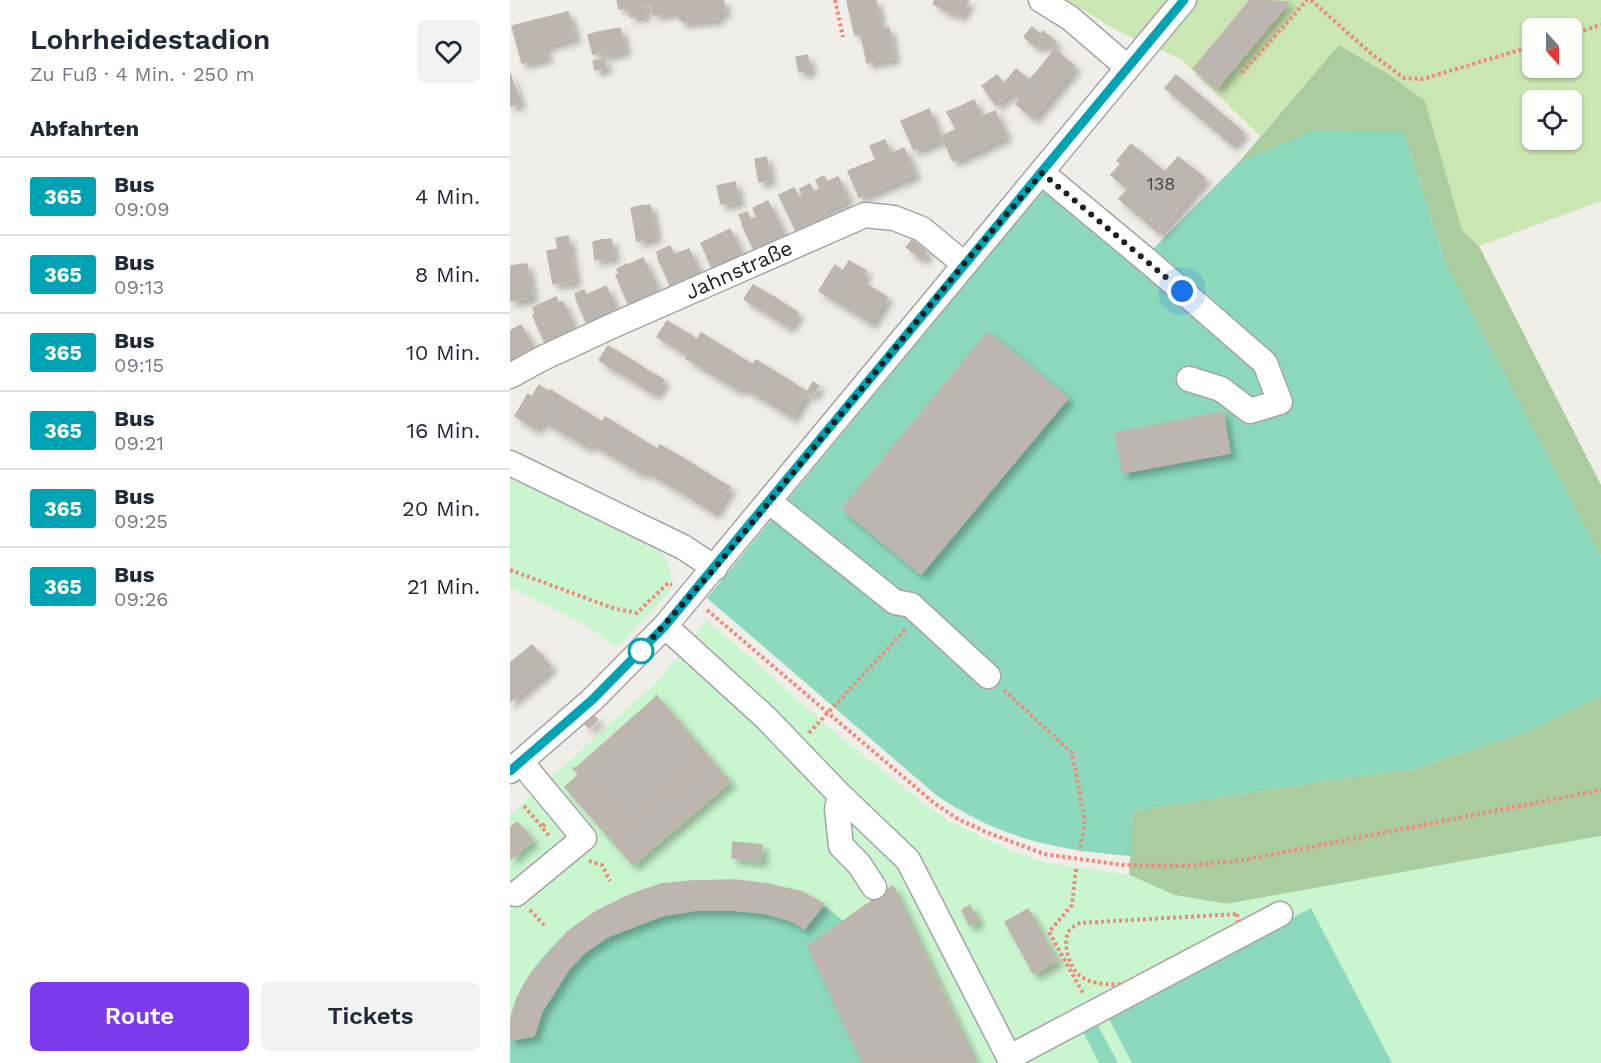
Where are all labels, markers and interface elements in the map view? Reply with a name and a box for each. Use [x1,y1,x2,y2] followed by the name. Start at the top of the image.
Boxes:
[1522,18,1582,78] north arrow
[1522,18,1582,150] map controls
[417,20,480,83] button: heart
[30,23,270,56] text: Lohrheidestadion
[30,62,255,86] text: Zu Fuß · 4 Min. · 250 m
[1522,90,1582,150] button: locate
[30,116,139,141] text: Abfahrten
[114,172,154,197] text: Bus
[1147,173,1175,194] house number: 138
[44,184,82,209] text: 365
[415,184,480,209] text: 4 Min.
[114,197,169,221] text: 09:09
[681,235,796,304] street label: Jahnstraße
[114,250,154,275] text: Bus
[44,262,82,287] text: 365
[415,262,480,287] text: 8 Min.
[114,275,164,299] text: 09:13
[1167,276,1197,306] your location
[114,328,154,353] text: Bus
[44,340,82,365] text: 365
[406,340,480,365] text: 10 Min.
[114,353,164,377] text: 09:15
[114,406,154,431] text: Bus
[44,418,82,443] text: 365
[406,418,480,443] text: 16 Min.
[114,431,164,455] text: 09:21
[114,484,154,509] text: Bus
[44,496,82,521] text: 365
[402,496,480,521] text: 20 Min.
[114,509,168,533] text: 09:25
[114,562,154,587] text: Bus
[44,574,82,599] text: 365
[407,574,480,599] text: 21 Min.
[114,587,169,611] text: 09:26
[628,638,654,664] unlabelled marker
[30,982,249,1051] button: Route
[261,982,480,1051] button: Tickets

